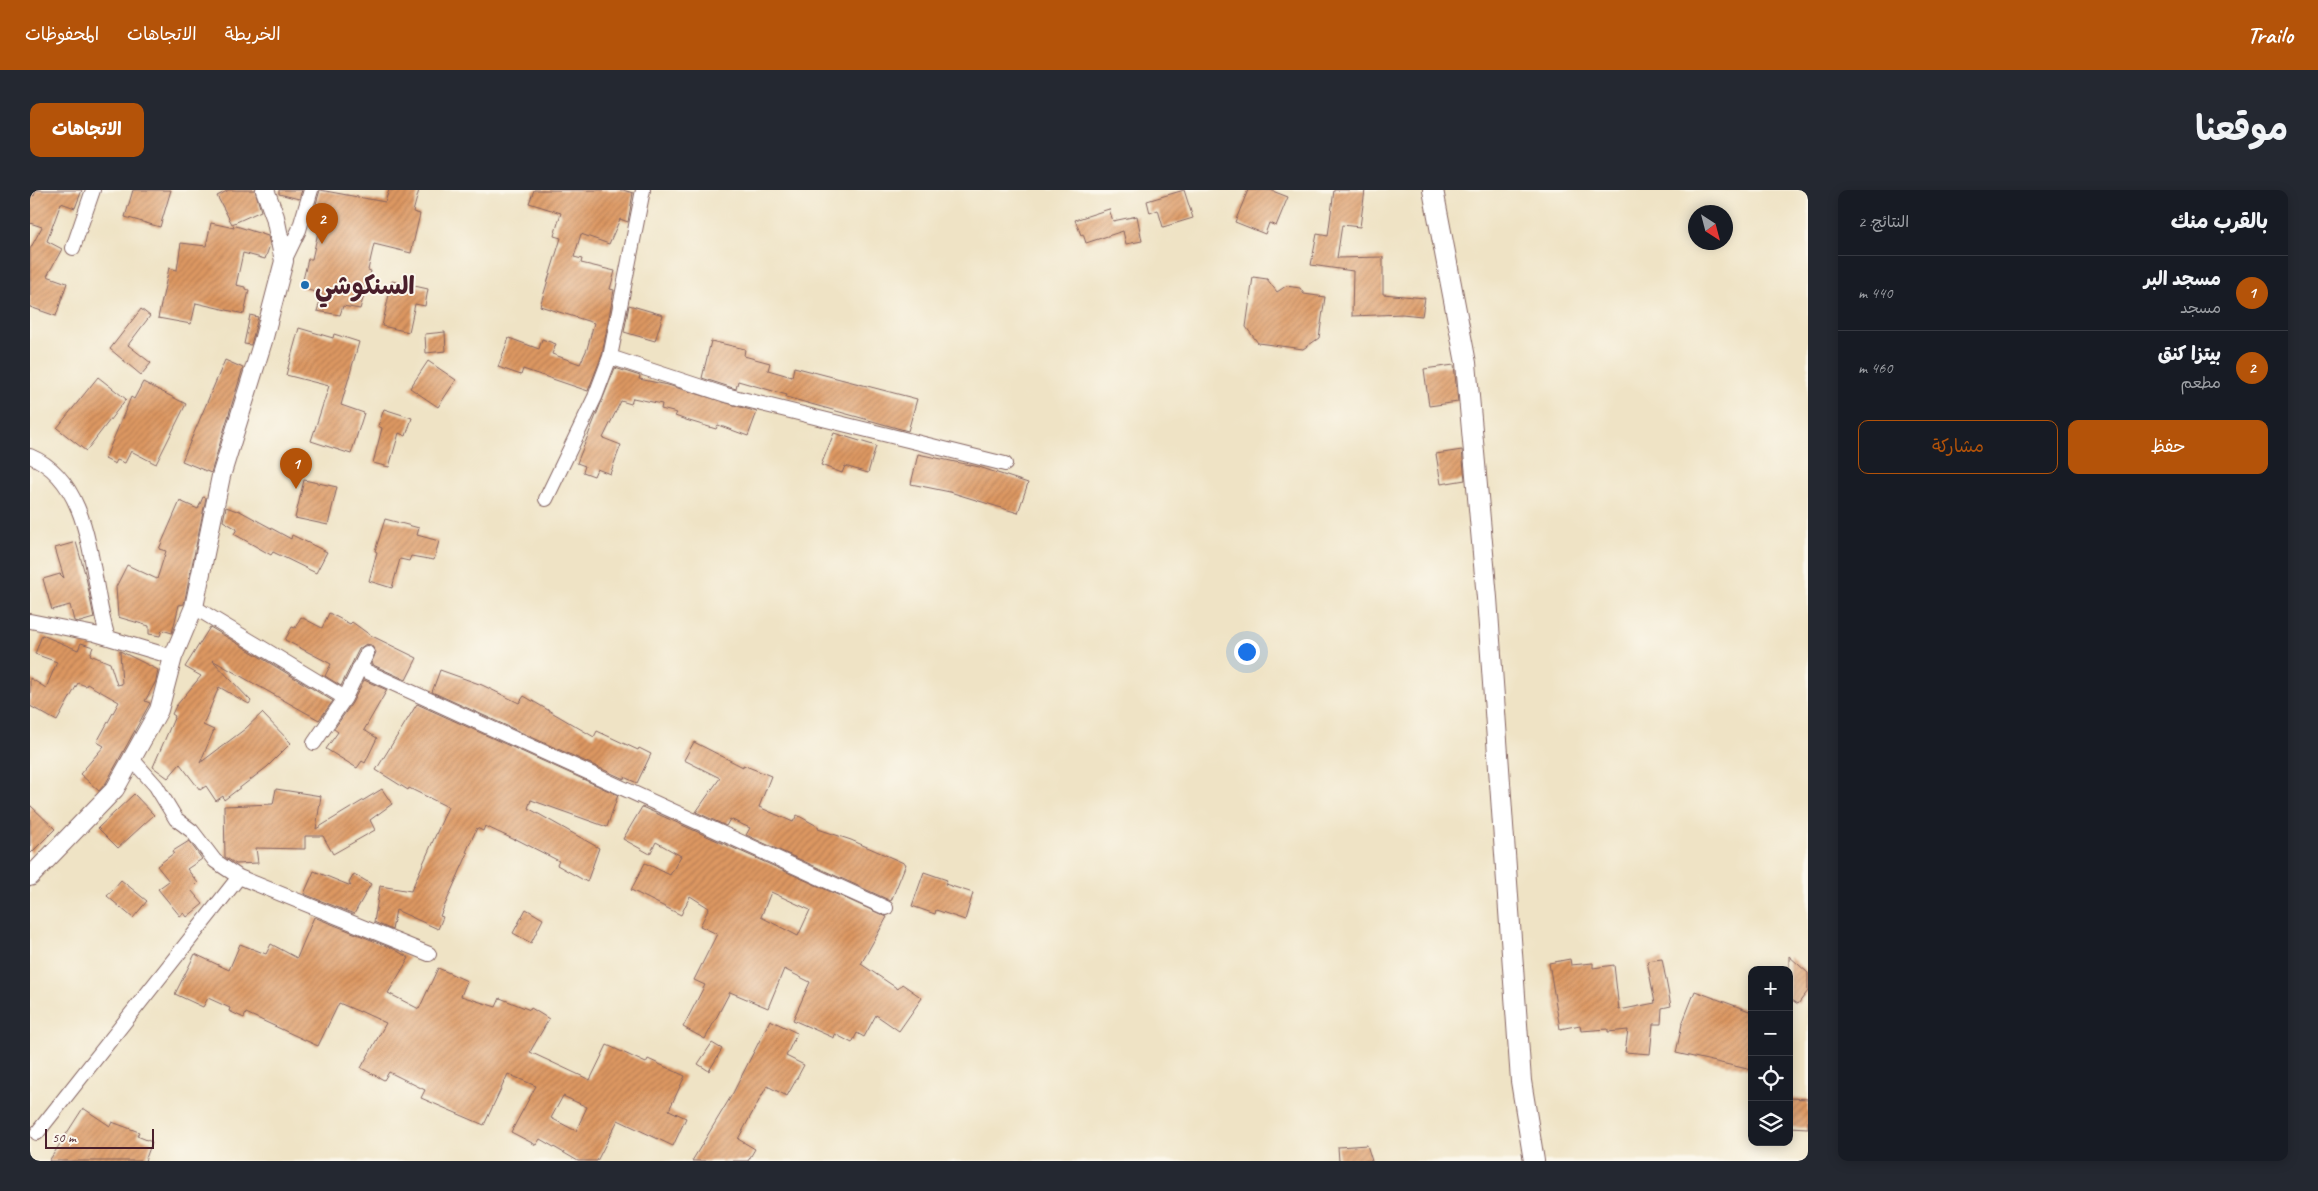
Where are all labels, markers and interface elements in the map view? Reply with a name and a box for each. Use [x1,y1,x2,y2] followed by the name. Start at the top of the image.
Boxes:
[2247,20,2293,50] text: Trailo
[25,23,99,45] text: المحفوظات
[127,23,197,45] text: الاتجاهات
[225,23,281,45] text: الخريطة
[30,103,144,157] button: الاتجاهات
[2195,106,2288,151] text: موقعنا
[306,203,338,244] pin: 2
[1688,205,1733,250] north arrow
[2171,208,2268,234] text: بالقرب منك
[1858,212,1909,232] text: النتائج: 2
[2144,267,2221,291] text: مسجد البر
[315,270,415,308] place label: السنكوشي
[299,279,311,291] marker: السنكوشي
[1858,283,1892,303] text: 440 m
[2248,283,2256,303] text: 1
[2180,298,2221,318] text: مسجد
[2158,342,2221,366] text: بيتزا كنق
[1858,358,1892,378] text: 460 m
[2248,358,2256,378] text: 2
[2181,373,2221,393] text: مطعم
[1858,420,2058,474] button: مشاركة
[2068,420,2268,474] button: حفظ
[280,448,312,489] pin: 1
[1234,639,1260,665] your location
[1748,966,1793,1146] map controls
[1748,966,1793,1011] button: +
[1748,1011,1793,1056] button: −
[1748,1056,1793,1101] button: locate
[1748,1101,1793,1146] button: layers
[45,1126,154,1149] scale bar
[52,1129,76,1146] text: 50 m

